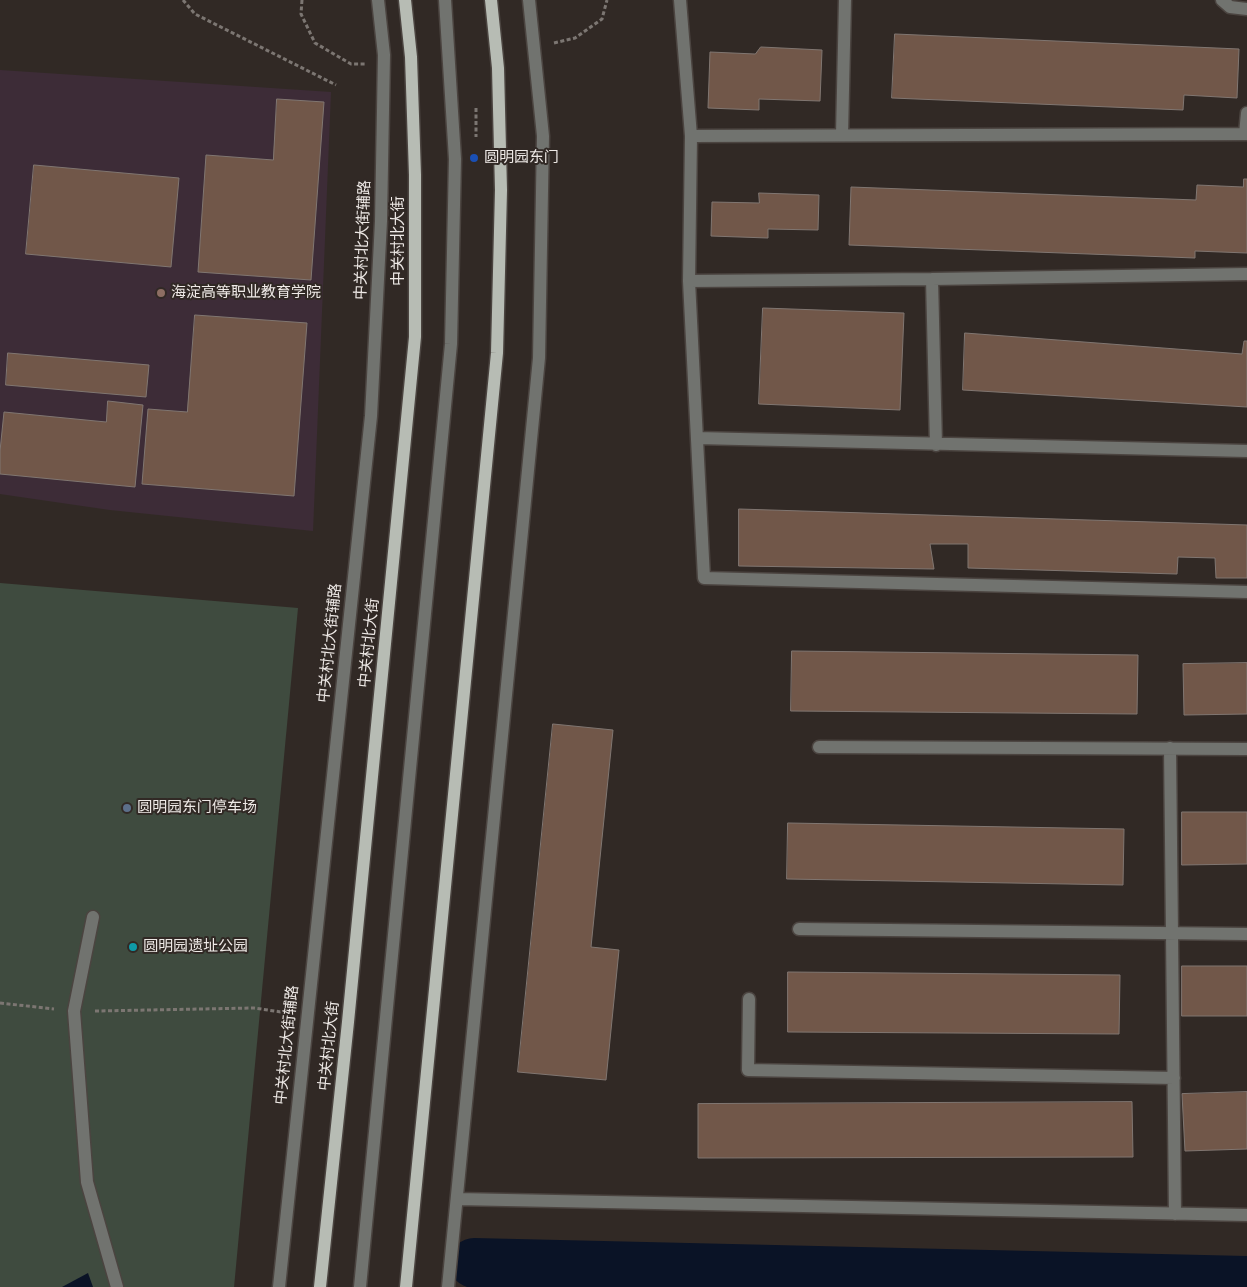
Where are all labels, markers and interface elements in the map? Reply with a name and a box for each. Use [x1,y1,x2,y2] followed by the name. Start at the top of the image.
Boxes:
[484,149,559,167] place label: 圆明园东门
[468,152,480,164] marker: 圆明园东门
[352,180,374,300] street label: 中关村北大街辅路
[390,196,408,286] street label: 中关村北大街
[171,284,321,302] place label: 海淀高等职业教育学院
[155,287,167,299] marker: 海淀高等职业教育学院
[315,582,345,704] street label: 中关村北大街辅路
[355,597,383,689] street label: 中关村北大街
[137,799,257,817] place label: 圆明园东门停车场
[121,802,133,814] marker: 圆明园东门停车场
[143,938,248,956] place label: 圆明园遗址公园
[127,941,139,953] marker: 圆明园遗址公园
[272,984,302,1106] street label: 中关村北大街辅路
[315,1000,343,1092] street label: 中关村北大街

